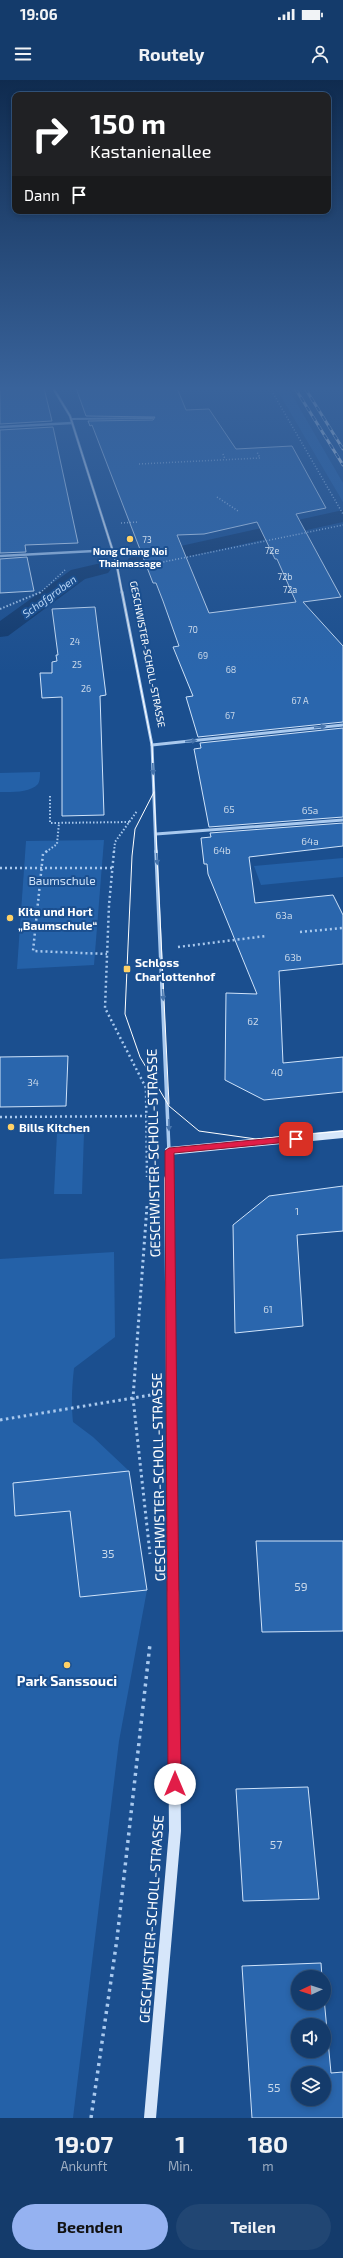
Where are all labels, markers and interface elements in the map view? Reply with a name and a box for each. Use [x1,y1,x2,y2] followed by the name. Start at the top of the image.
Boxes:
[20,5,58,23] text: 19:06
[12,43,34,65] icon: menu
[138,43,205,65] text: Routely
[309,43,331,65] icon: person
[90,106,166,140] text: 150 m
[24,108,76,160] icon: right
[90,140,211,162] text: Kastanienallee
[68,184,90,206] icon: arrive
[24,186,60,204] text: Dann
[125,534,135,544] marker: Nong Chang Noi Thaimassage
[142,534,152,545] house number: 73
[93,545,168,569] place label: Nong Chang Noi Thaimassage
[265,545,279,556] house number: 72e
[278,571,292,582] house number: 72b
[19,572,79,620] water label: Schafgraben
[128,580,168,729] street label: GESCHWISTER-SCHOLL-STRASSE
[283,584,297,595] house number: 72a
[188,624,198,635] house number: 70
[70,636,81,647] house number: 24
[198,650,208,661] house number: 69
[72,659,82,670] house number: 25
[226,664,236,675] house number: 68
[81,683,91,694] house number: 26
[291,695,309,706] house number: 67 A
[225,710,235,721] house number: 67
[314,724,326,731] one-way arrow
[185,738,197,745] one-way arrow
[150,763,156,776] one-way arrow
[223,803,235,815] house number: 65
[302,804,318,816] house number: 65a
[301,835,319,847] house number: 64a
[213,844,231,856] house number: 64b
[154,853,160,866] one-way arrow
[28,873,96,887] park label: Baumschule
[18,904,97,932] place label: Kita und Hort „Baumschule“
[276,909,292,921] house number: 63a
[5,913,15,923] marker: Kita und Hort „Baumschule“
[285,951,302,963] house number: 63b
[135,955,216,983] place label: Schloss Charlottenhof
[122,964,132,974] marker: Schloss Charlottenhof
[160,989,167,1001] one-way arrow
[247,1015,259,1027] house number: 62
[143,1048,163,1257] street label: GESCHWISTER-SCHOLL-STRASSE
[271,1066,283,1078] house number: 40
[27,1076,39,1088] house number: 34
[166,1119,172,1132] one-way arrow
[19,1120,90,1134] place label: Bills Kitchen
[6,1122,16,1132] marker: Bills Kitchen
[279,1122,313,1156] pin
[285,1128,307,1150] icon: arrive
[295,1205,299,1217] house number: 1
[263,1303,273,1315] house number: 61
[148,1372,168,1581] street label: GESCHWISTER-SCHOLL-STRASSE
[101,1546,115,1560] house number: 35
[294,1579,308,1593] house number: 59
[62,1660,72,1670] marker: Park Sanssouci
[17,1672,117,1689] place label: Park Sanssouci
[154,1763,196,1805] position arrow
[135,1814,167,2024] street label: GESCHWISTER-SCHOLL-STRASSE
[270,1837,282,1851] house number: 57
[291,1970,331,2010] north arrow
[291,1970,331,2106] map controls
[291,2018,331,2058] button: sound
[291,2066,331,2106] button: layers
[268,2080,280,2094] house number: 55
[55,2129,113,2158] text: 19:07
[175,2129,186,2158] text: 1
[248,2129,288,2158] text: 180
[60,2158,108,2174] text: Ankunft
[168,2158,193,2174] text: Min.
[262,2158,274,2174] text: m
[12,2204,168,2250] button: Beenden
[176,2204,331,2250] button: Teilen

